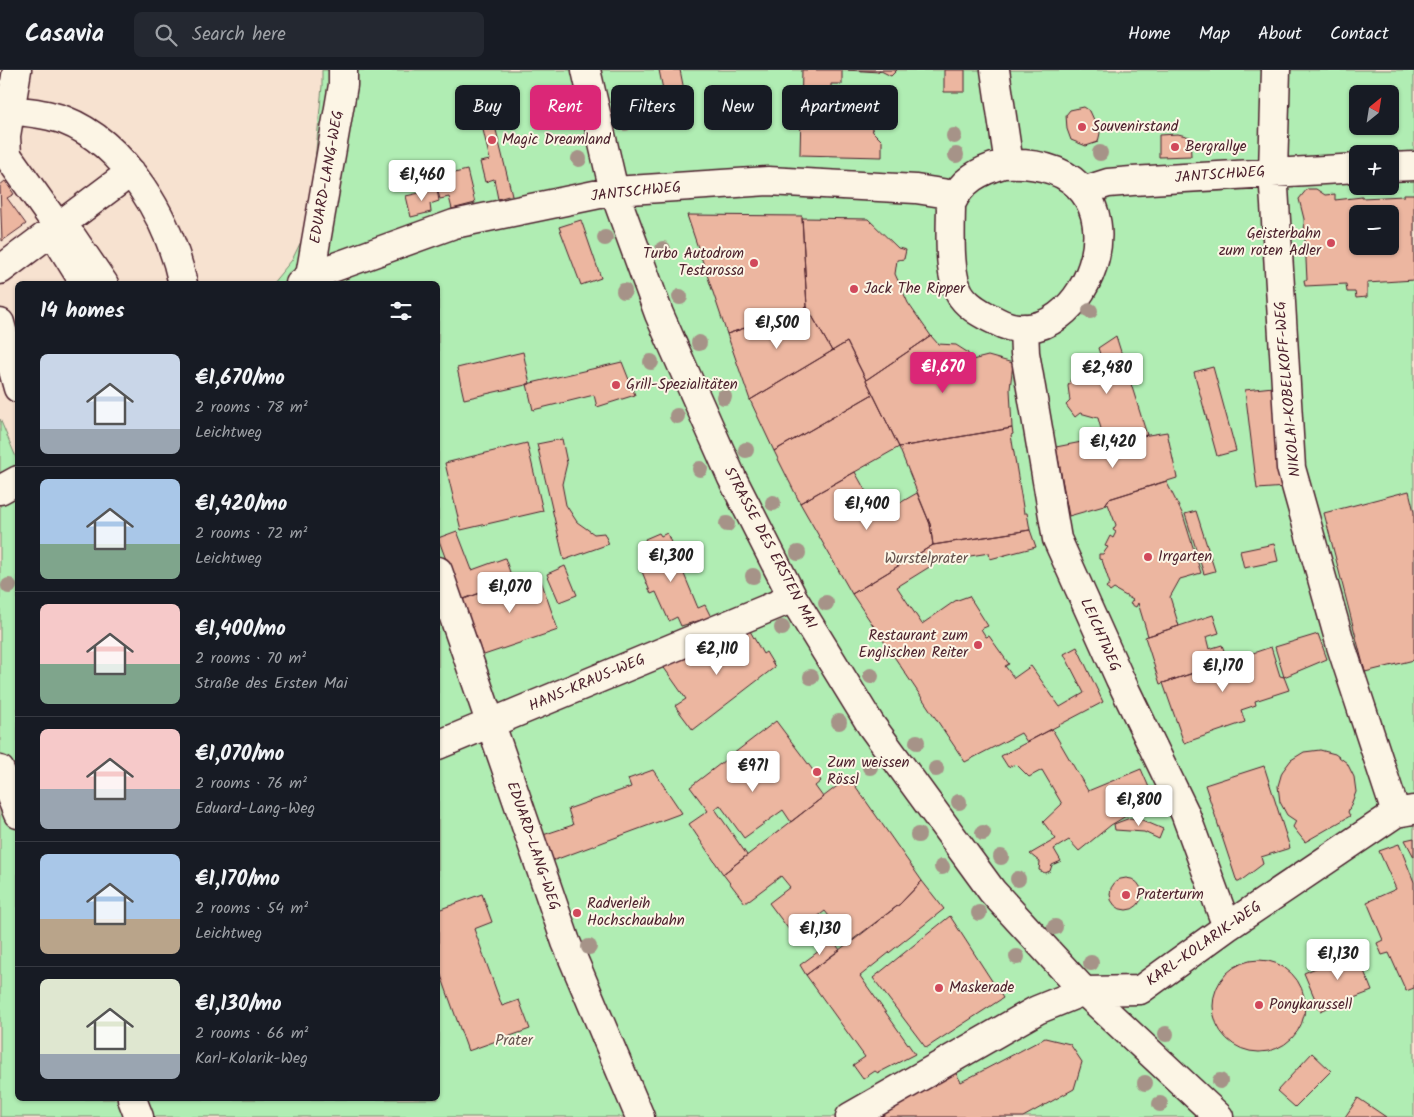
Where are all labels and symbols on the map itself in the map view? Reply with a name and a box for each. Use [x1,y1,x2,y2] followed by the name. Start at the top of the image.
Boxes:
[1349,85,1399,135] north arrow
[303,108,351,246] street label: EDUARD-LANG-WEG
[1092,115,1179,139] place label: Souvenirstand
[1076,121,1088,133] marker: Souvenirstand
[502,128,611,152] place label: Magic Dreamland
[486,134,498,146] marker: Magic Dreamland
[1185,135,1247,159] place label: Bergrallye
[1169,141,1181,153] marker: Bergrallye
[381,160,463,202] pin: €1,460
[1174,160,1266,190] street label: JANTSCHWEG
[589,175,683,209] street label: JANTSCHWEG
[1219,222,1322,263] place label: Geisterbahn zum roten Adler
[1325,237,1337,249] marker: Geisterbahn zum roten Adler
[643,242,744,283] place label: Turbo Autodrom Testarossa
[748,257,760,269] marker: Turbo Autodrom Testarossa
[864,277,966,301] place label: Jack The Ripper
[848,283,860,295] marker: Jack The Ripper
[1268,300,1308,478] street label: NIKOLAI-KOBELKOFF-WEG
[736,308,818,350] pin: €1,500
[902,352,984,394] pin: €1,670
[1066,352,1148,395] pin: €2,480
[626,373,738,397] place label: Grill-Spezialitäten
[610,379,622,391] marker: Grill-Spezialitäten
[1072,426,1154,469] pin: €1,420
[717,462,823,634] street label: STRASSE DES ERSTEN MAI
[826,488,908,531] pin: €1,400
[630,540,712,583] pin: €1,300
[1158,545,1212,569] place label: Irrgarten
[884,547,969,571] park label: Wurstelprater
[1142,551,1154,563] marker: Irrgarten
[469,572,551,614] pin: €1,070
[1073,594,1127,676] street label: LEICHTWEG
[858,624,969,665] place label: Restaurant zum Englischen Reiter
[676,634,758,676] pin: €2,110
[972,639,984,651] marker: Restaurant zum Englischen Reiter
[525,648,649,718] street label: HANS-KRAUS-WEG
[1182,650,1264,693] pin: €1,170
[723,750,783,793] pin: €971
[827,751,909,792] place label: Zum weissen Rössl
[811,766,823,778] marker: Zum weissen Rössl
[500,778,566,914] street label: EDUARD-LANG-WEG
[1098,784,1180,827] pin: €1,800
[1136,883,1204,907] place label: Praterturm
[1120,889,1132,901] marker: Praterturm
[587,892,685,933] place label: Radverleih Hochschaubahn
[1141,895,1267,993] street label: KARL-KOLARIK-WEG
[571,907,583,919] marker: Radverleih Hochschaubahn
[779,914,861,956] pin: €1,130
[1297,938,1379,981] pin: €1,130
[949,976,1015,1000] place label: Maskerade
[933,982,945,994] marker: Maskerade
[1269,993,1352,1017] place label: Ponykarussell
[1253,999,1265,1011] marker: Ponykarussell
[495,1029,534,1053] park label: Prater

